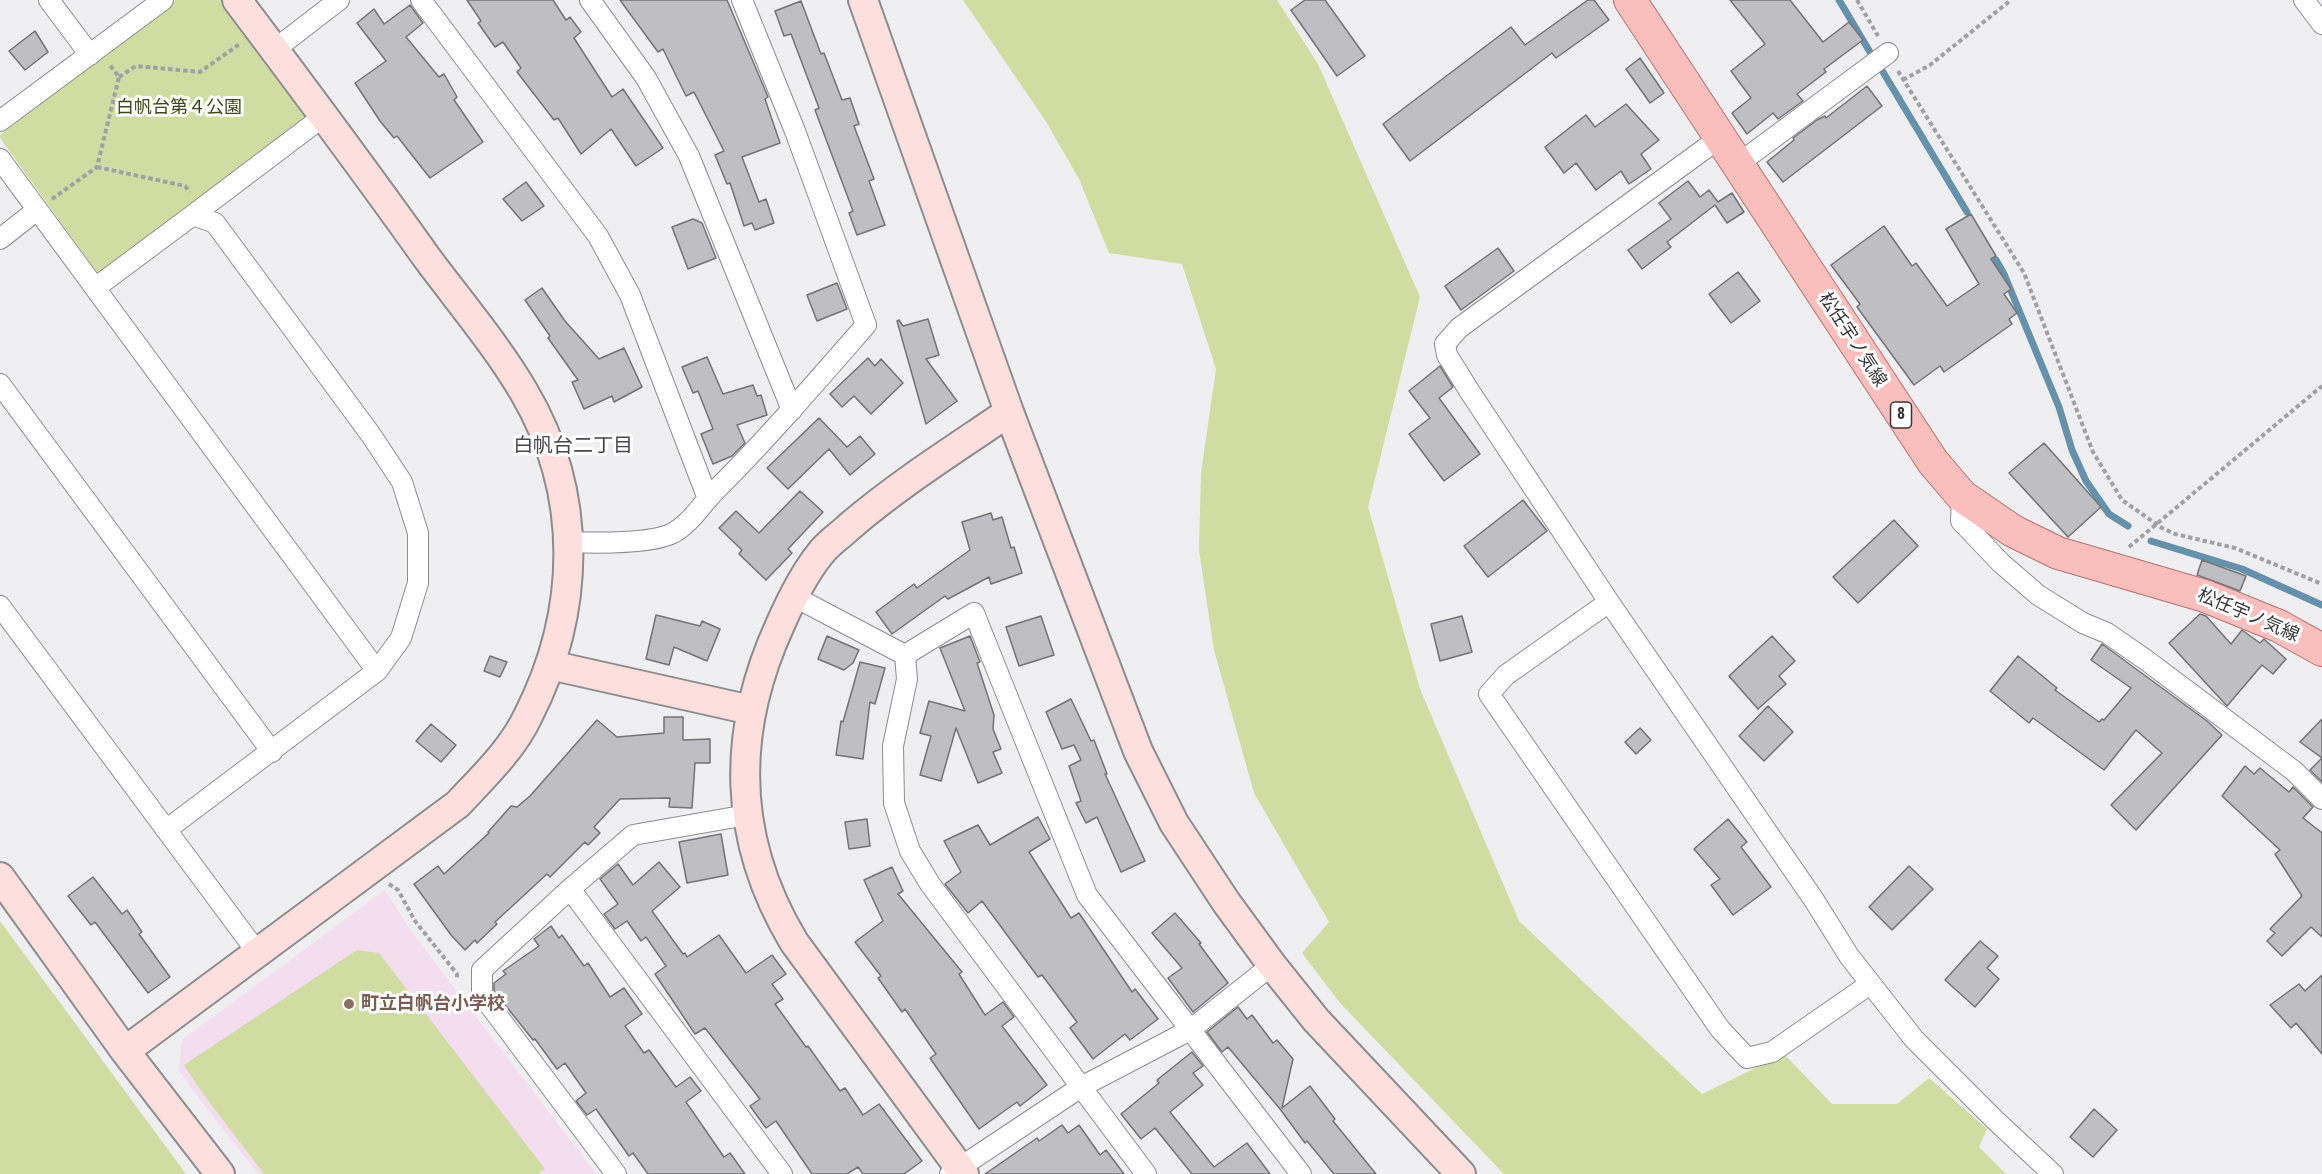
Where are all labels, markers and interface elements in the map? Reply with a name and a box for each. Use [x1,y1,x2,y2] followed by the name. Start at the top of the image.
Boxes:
[116,97,242,119] park label: 白帆台第４公園
[1814,289,1890,391] street label: 松任宇ノ気線
[1890,402,1912,428] road number: 8
[513,435,633,459] district label: 白帆台二丁目
[2194,585,2302,647] street label: 松任宇ノ気線
[361,993,505,1015] place label: 町立白帆台小学校
[342,997,356,1011] marker: 町立白帆台小学校

